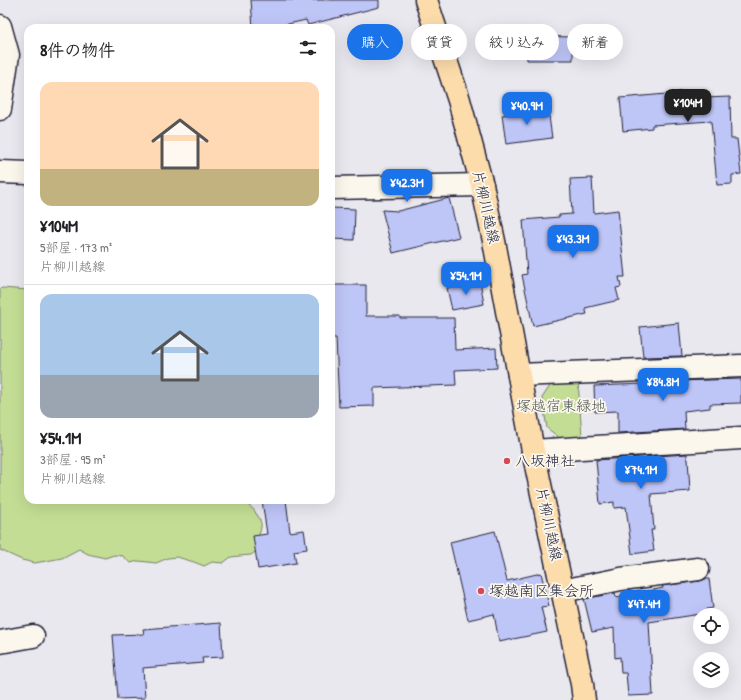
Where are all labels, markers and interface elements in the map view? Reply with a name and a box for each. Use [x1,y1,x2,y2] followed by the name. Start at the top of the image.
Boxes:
[347,24,403,60] chip: 購入
[411,24,467,60] chip: 賃貸
[475,24,559,60] chip: 絞り込み
[567,24,623,60] chip: 新着
[297,37,319,59] icon: filters
[40,38,115,61] text: 8件の物件
[660,89,716,123] pin: ¥104M
[494,92,560,126] pin: ¥40.9M
[673,93,703,111] text: ¥104M
[511,96,543,114] text: ¥40.9M
[144,108,216,180] icon: home
[468,168,505,246] street label: 片柳川越線
[374,169,440,203] pin: ¥42.3M
[390,173,424,191] text: ¥42.3M
[40,214,78,237] text: ¥104M
[540,225,606,259] pin: ¥43.3M
[556,229,590,247] text: ¥43.3M
[40,238,112,256] text: 5部屋 · 173 m²
[40,257,105,275] text: 片柳川越線
[433,262,499,296] pin: ¥54.1M
[450,266,482,284] text: ¥54.1M
[144,320,216,392] icon: home
[630,368,696,402] pin: ¥84.8M
[647,372,679,390] text: ¥84.8M
[516,395,606,416] park label: 塚越宿東緑地
[40,426,81,449] text: ¥54.1M
[40,450,106,468] text: 3部屋 · 95 m²
[515,450,575,471] place label: 八坂神社
[502,456,512,466] marker: 八坂神社
[608,456,674,490] pin: ¥74.1M
[625,460,657,478] text: ¥74.1M
[40,469,105,487] text: 片柳川越線
[531,485,568,563] street label: 片柳川越線
[489,580,594,601] place label: 塚越南区集会所
[476,586,486,596] marker: 塚越南区集会所
[611,590,677,624] pin: ¥47.4M
[628,594,660,612] text: ¥47.4M
[693,608,729,688] map controls
[693,608,729,644] button: locate
[693,652,729,688] button: layers

